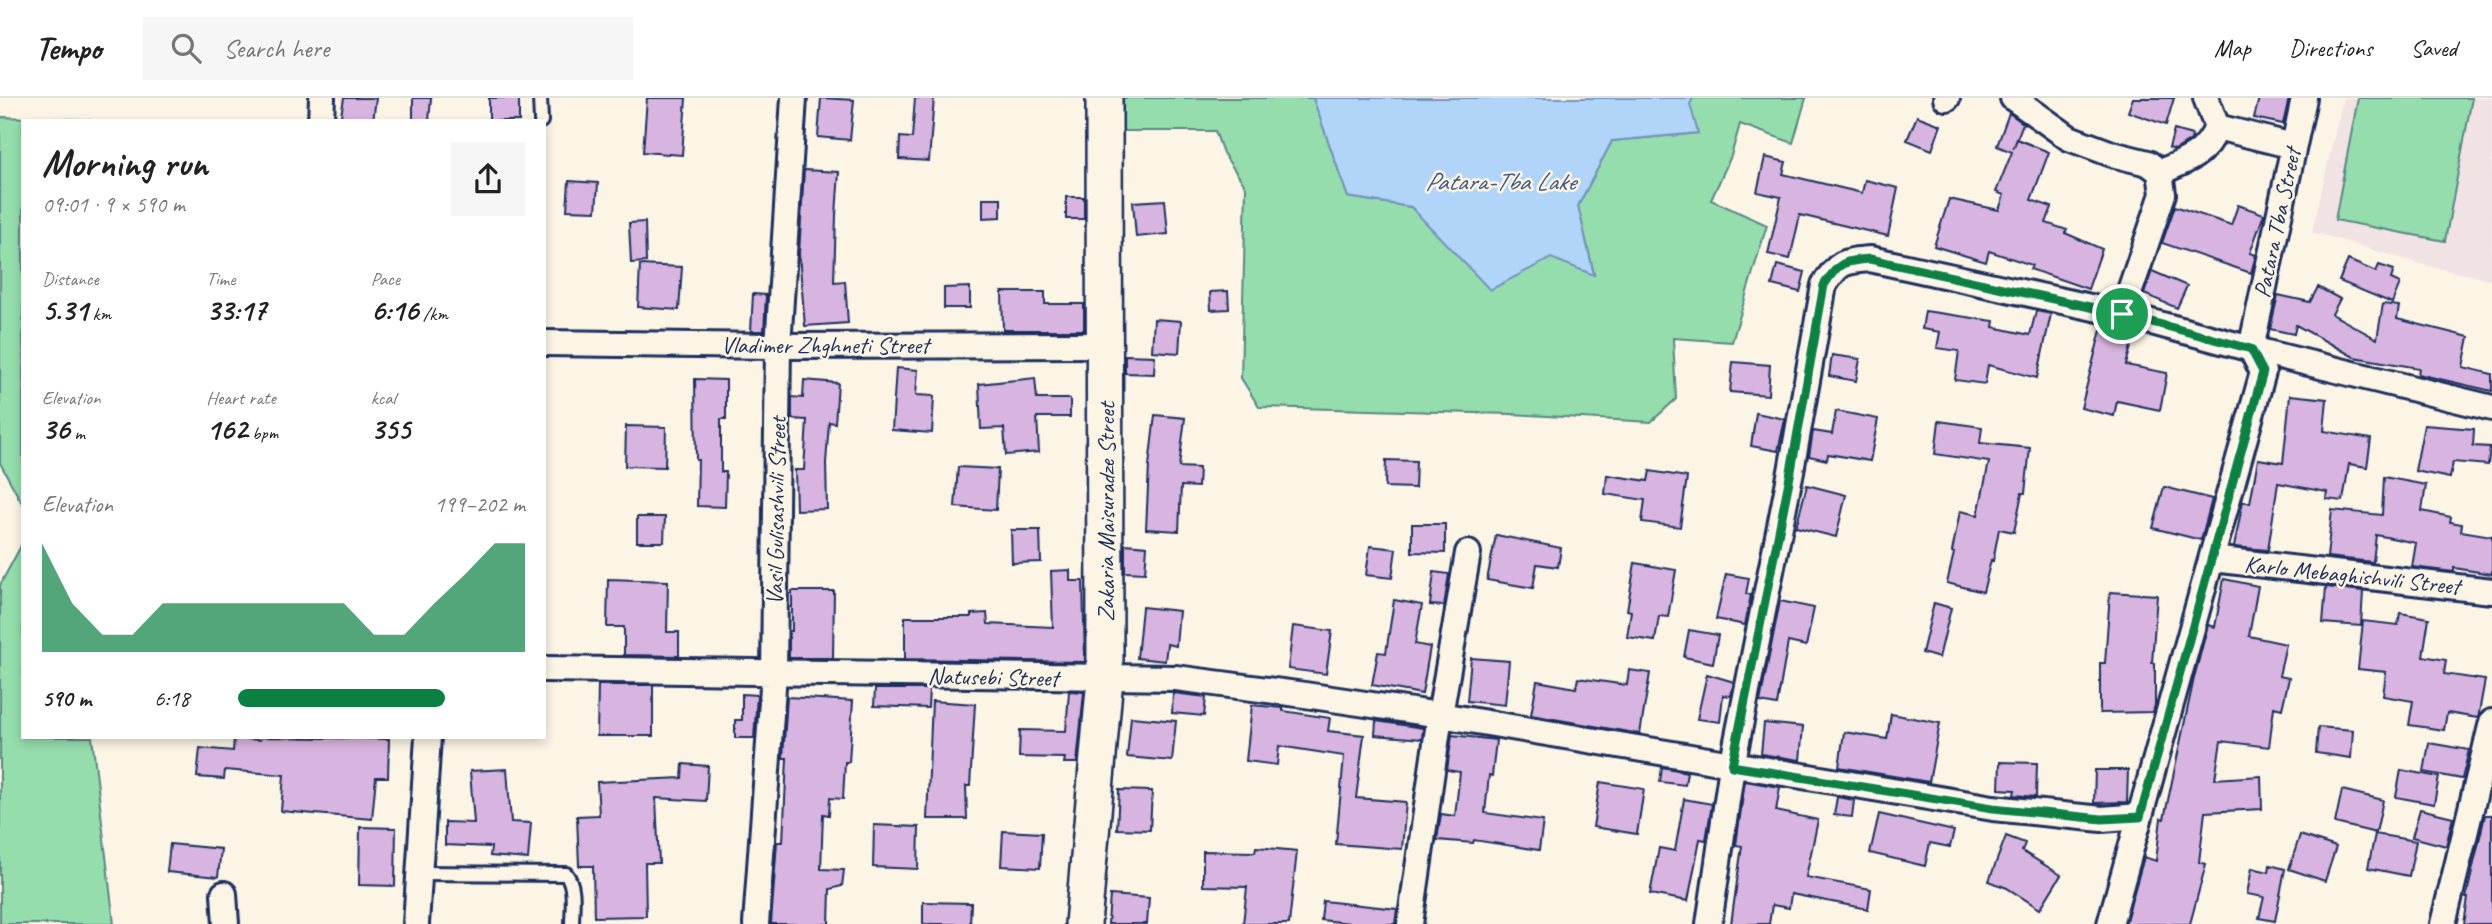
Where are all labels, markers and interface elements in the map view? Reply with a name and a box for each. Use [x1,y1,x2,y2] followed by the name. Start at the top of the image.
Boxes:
[143,17,633,80] search box
[35,27,101,69] text: Tempo
[167,29,205,67] icon: search
[223,32,329,65] text: Search here
[2214,33,2251,63] text: Map
[2289,33,2372,63] text: Directions
[2410,33,2457,63] text: Saved
[42,140,208,187] text: Morning run
[451,142,525,216] button: share
[2247,143,2308,300] street label: Patara Tba Street
[1425,165,1579,198] water label: Patara-Tba Lake
[42,190,185,219] text: 09:01 · 9 × 590 m
[42,267,99,291] text: Distance
[206,267,235,291] text: Time
[371,267,400,291] text: Pace
[2092,284,2152,344] pin
[42,291,88,329] text: 5.31
[206,291,266,329] text: 33:17
[371,291,418,329] text: 6:16
[2103,295,2141,333] icon: arrive
[88,302,111,326] text: km
[418,302,448,326] text: /km
[721,330,932,360] street label: Vladimer Zhghneti Street
[42,386,100,410] text: Elevation
[206,386,276,410] text: Heart rate
[371,386,396,410] text: kcal
[1091,400,1121,622] street label: Zakaria Maisuradze Street
[42,410,70,448] text: 36
[206,410,247,448] text: 162
[371,410,410,448] text: 355
[759,414,793,605] street label: Vasil Gulisashvili Street
[70,421,85,445] text: m
[247,421,278,445] text: bpm
[42,490,113,519] text: Elevation
[434,490,525,519] text: 199–202 m
[2243,549,2464,602] street label: Karlo Mebaghishvili Street
[927,661,1062,693] street label: Natusebi Street
[42,684,91,713] text: 590 m
[154,684,190,713] text: 6:18

